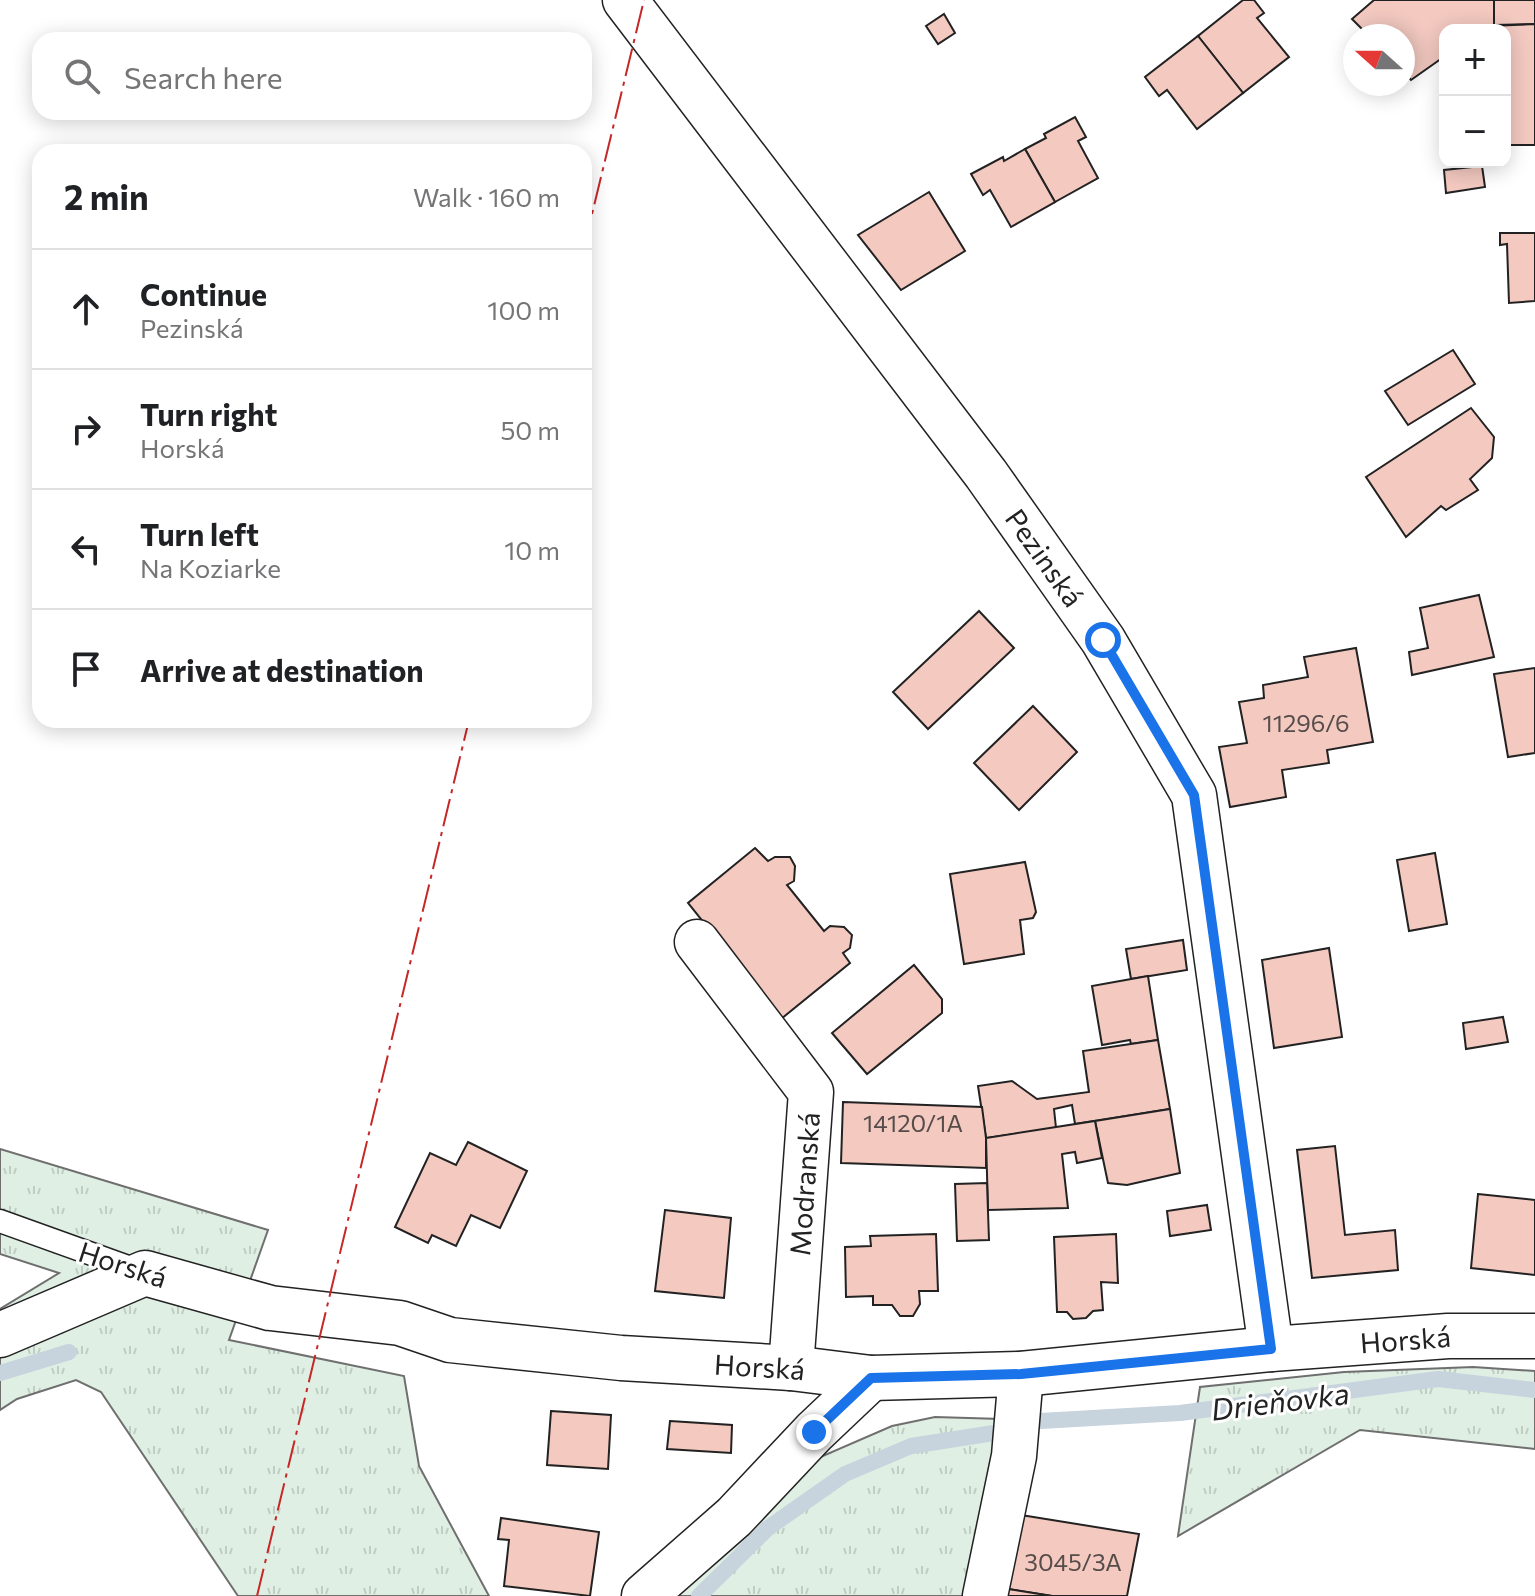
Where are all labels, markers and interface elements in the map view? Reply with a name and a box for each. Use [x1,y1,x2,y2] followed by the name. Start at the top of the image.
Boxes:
[1343,24,1415,96] north arrow
[1439,24,1511,168] map controls
[1439,24,1511,96] button: +
[32,32,592,120] search box
[60,54,104,98] icon: search
[124,58,283,95] text: Search here
[1439,96,1511,168] button: −
[64,175,149,217] text: 2 min
[413,181,560,212] text: Walk · 160 m
[140,275,267,312] text: Continue
[64,287,108,331] icon: ahead
[487,294,560,325] text: 100 m
[140,312,244,343] text: Pezinská
[140,395,277,432] text: Turn right
[64,407,108,451] icon: right
[500,414,560,445] text: 50 m
[140,432,224,463] text: Horská
[999,502,1091,613] street label: Pezinská
[140,515,259,552] text: Turn left
[64,527,108,571] icon: left
[504,534,560,565] text: 10 m
[140,552,281,583] text: Na Koziarke
[1085,622,1121,658] route start
[64,647,108,691] icon: arrive
[140,651,424,688] text: Arrive at destination
[1262,708,1350,737] house number: 11296/6
[863,1108,963,1137] house number: 14120/1A
[782,1111,826,1257] street label: Modranská
[75,1234,171,1294] street label: Horská
[1359,1319,1452,1359] street label: Horská
[713,1347,807,1387] street label: Horská
[1209,1373,1351,1427] water label: Drieňovka
[796,1414,832,1450] route end
[1024,1547,1122,1576] house number: 3045/3A

